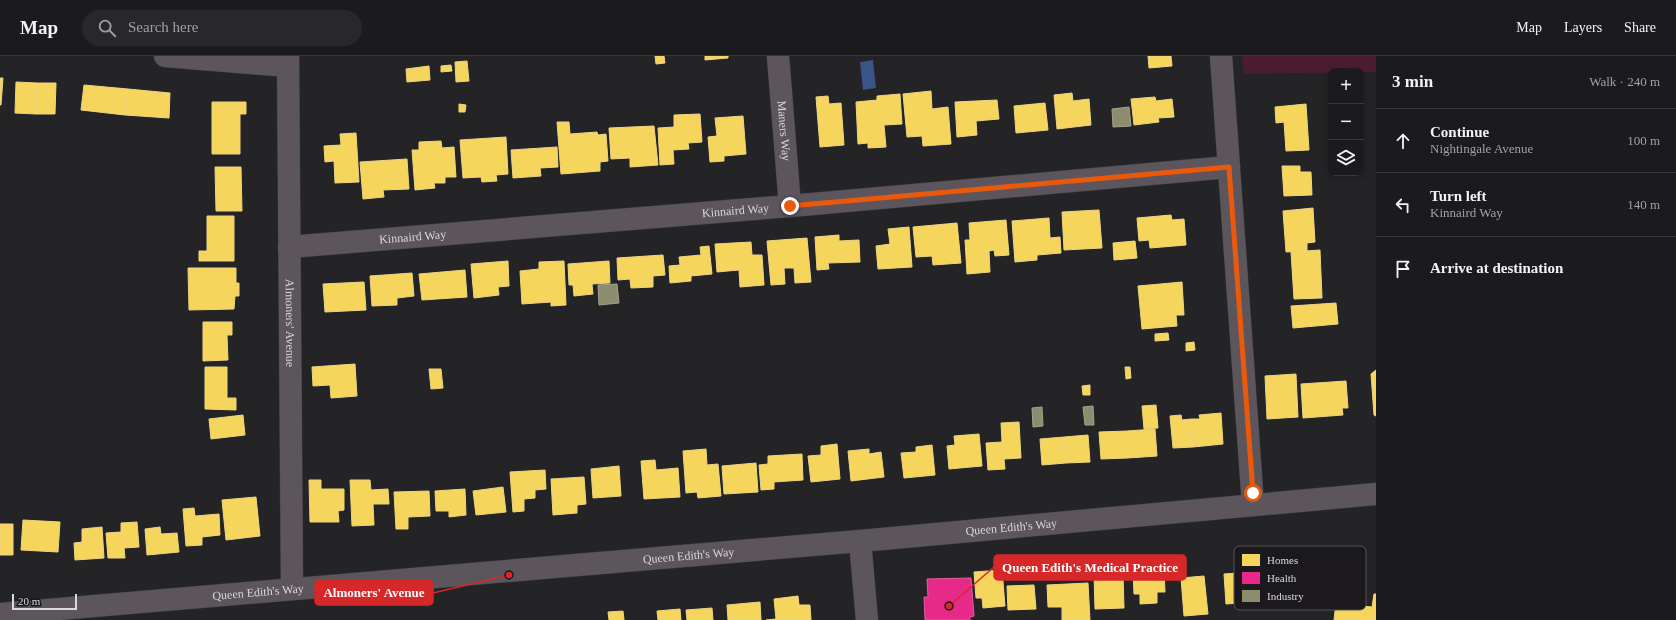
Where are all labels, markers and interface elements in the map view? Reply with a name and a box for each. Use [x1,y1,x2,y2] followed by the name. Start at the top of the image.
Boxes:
[82,10,362,46] search box
[20,17,58,38] text: Map
[96,17,118,39] icon: search
[128,19,198,35] text: Search here
[1516,20,1542,35] text: Map
[1564,20,1602,35] text: Layers
[1624,20,1656,35] text: Share
[1328,68,1364,176] map controls
[1328,68,1364,104] button: +
[1392,72,1433,91] text: 3 min
[1589,74,1660,89] text: Walk · 240 m
[775,100,793,161] street label: Maners Way
[1328,104,1364,140] button: −
[1430,124,1489,140] text: Continue
[1392,130,1414,152] icon: ahead
[1627,133,1660,148] text: 100 m
[1328,140,1364,176] button: layers
[1430,141,1533,156] text: Nightingale Avenue
[1430,188,1487,204] text: Turn left
[1392,194,1414,216] icon: left
[781,197,799,215] route end
[1627,197,1660,212] text: 140 m
[701,201,770,220] street label: Kinnaird Way
[1430,205,1503,220] text: Kinnaird Way
[379,227,447,247] street label: Kinnaird Way
[1392,258,1414,280] icon: arrive
[1430,260,1563,276] text: Arrive at destination
[283,279,297,367] street label: Almoners' Avenue
[1244,484,1262,502] route start
[965,516,1058,538] street label: Queen Edith's Way
[642,545,735,566] street label: Queen Edith's Way
[1234,546,1366,610] legend
[1267,554,1298,566] text: Homes
[994,555,1186,580] callout: Queen Edith's Medical Practice
[1002,560,1178,575] text: Queen Edith's Medical Practice
[1267,572,1297,584] text: Health
[315,580,433,605] callout: Almoners' Avenue
[212,581,304,603] street label: Queen Edith's Way
[323,585,425,600] text: Almoners' Avenue
[1267,590,1304,602] text: Industry
[12,592,77,611] scale bar
[18,595,40,607] text: 20 m

